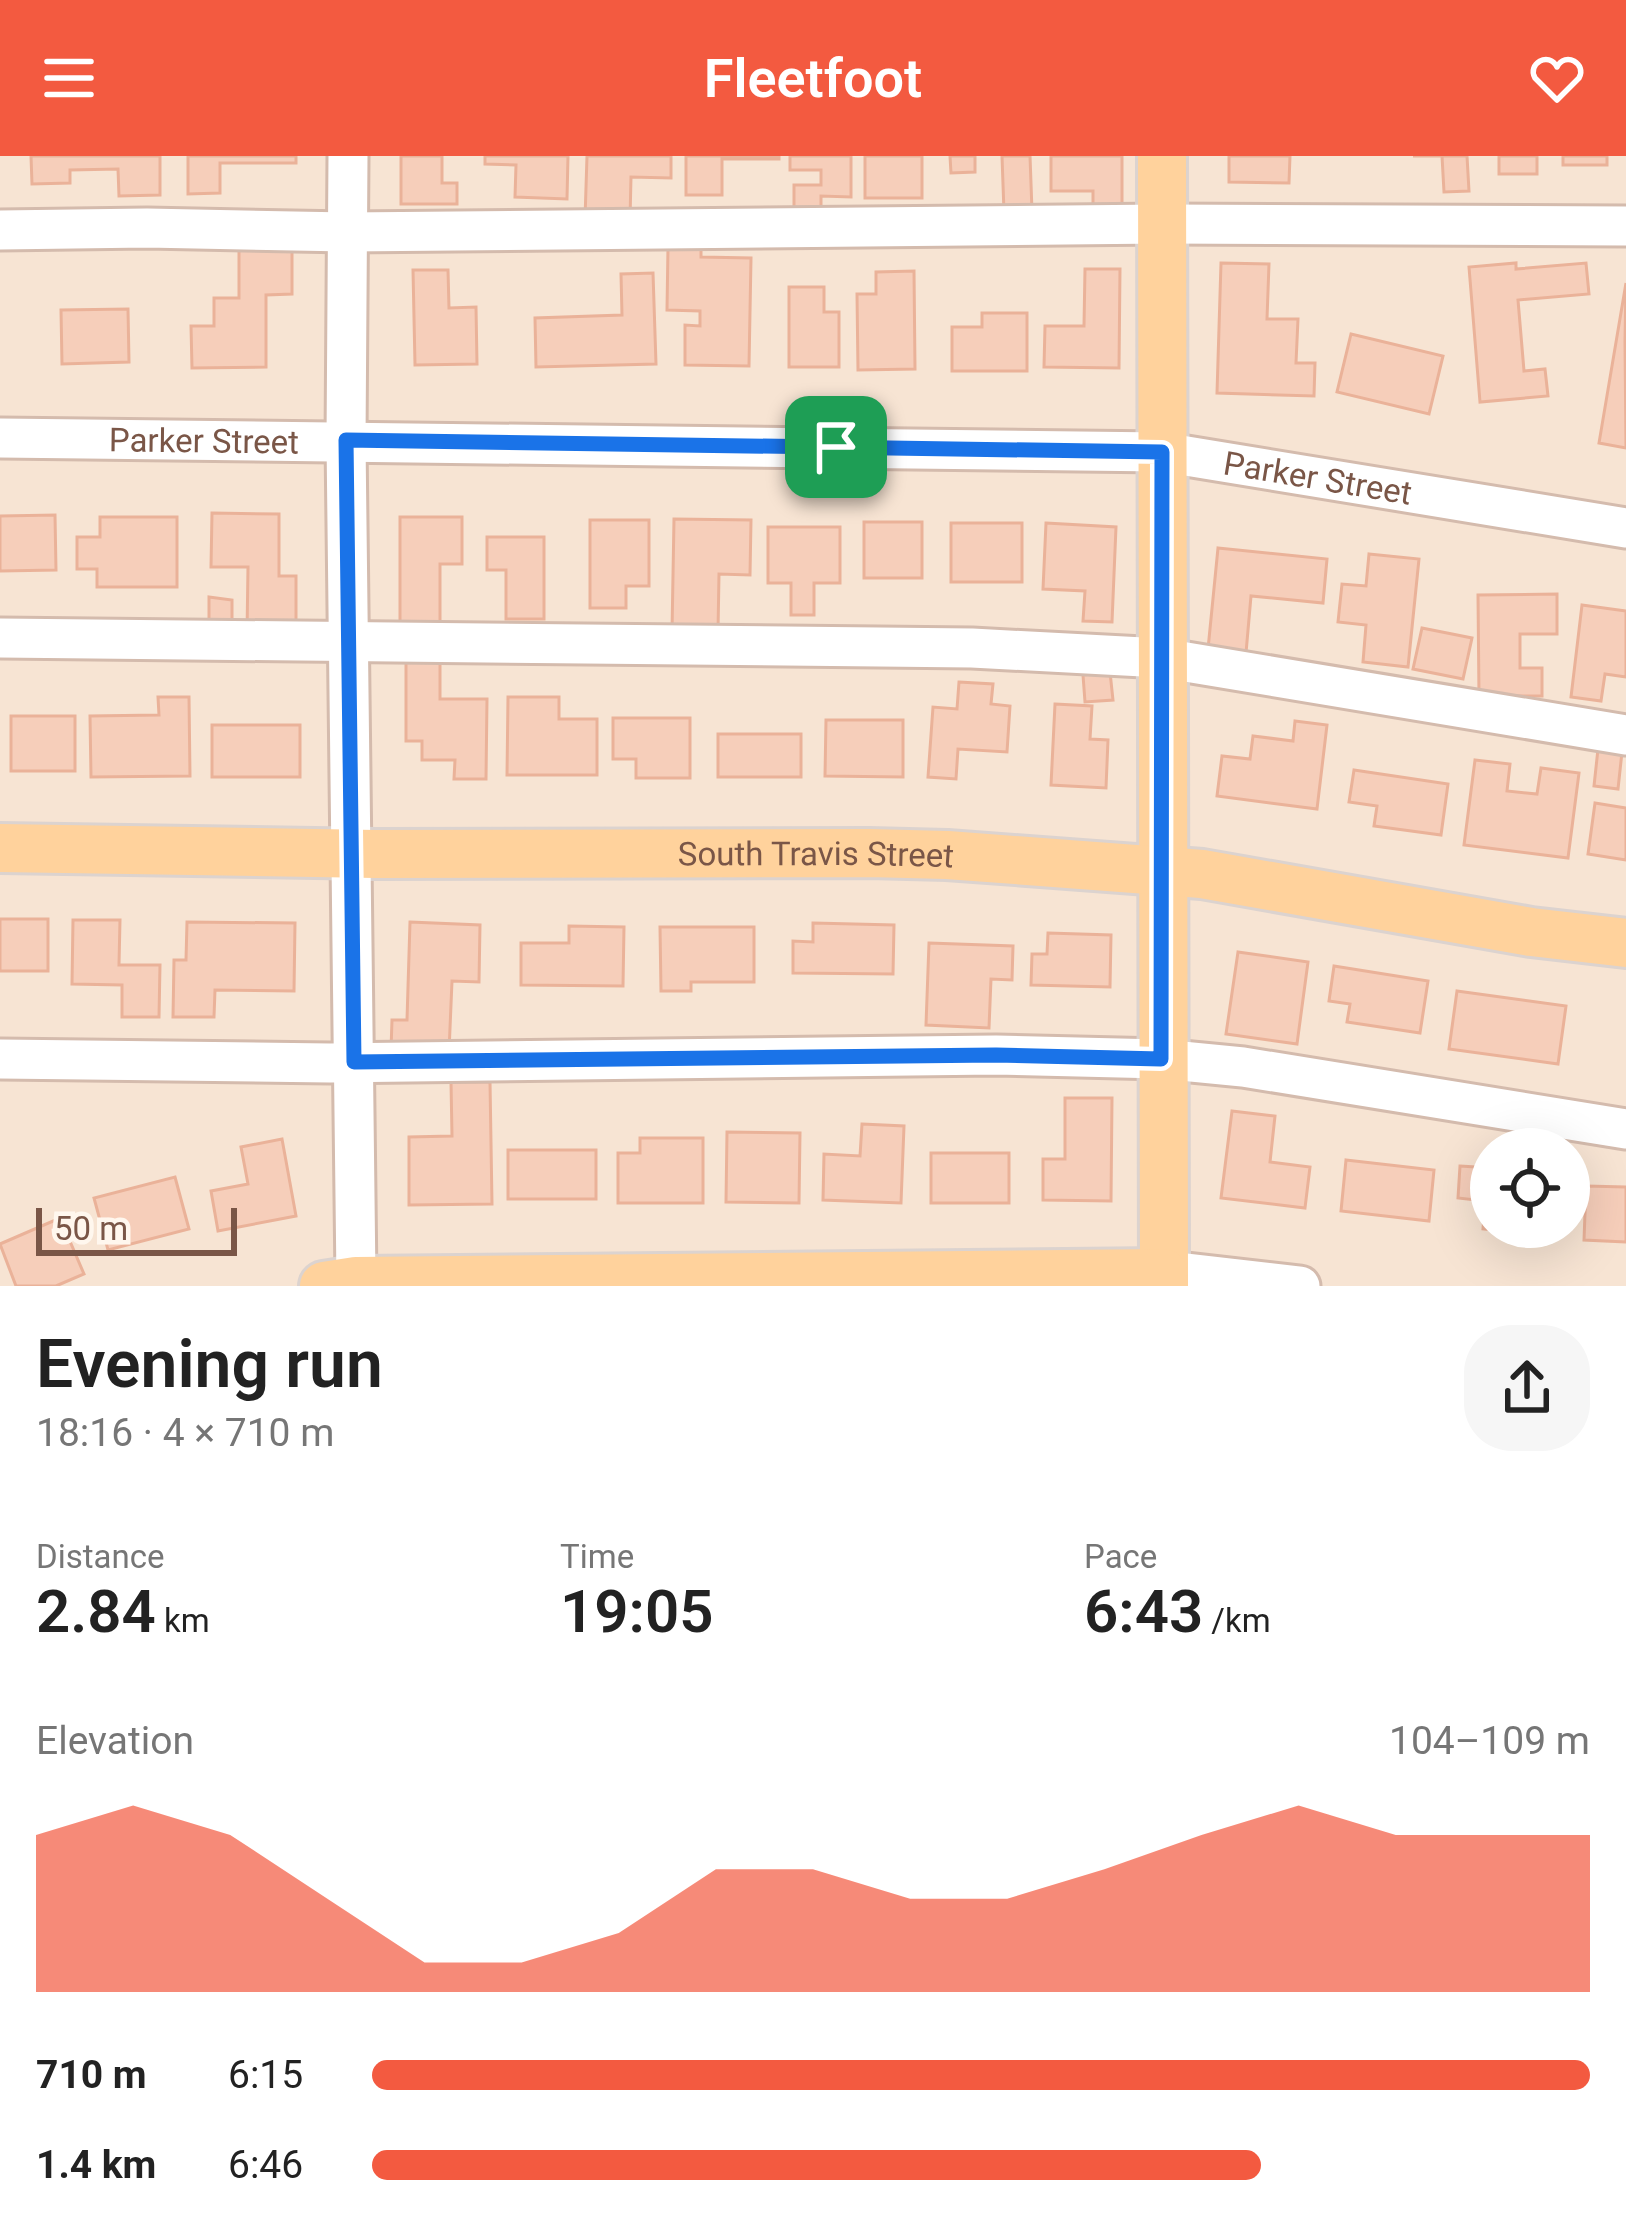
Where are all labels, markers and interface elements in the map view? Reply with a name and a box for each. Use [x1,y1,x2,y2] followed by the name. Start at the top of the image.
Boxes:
[36,45,102,111] icon: menu
[1524,45,1590,111] icon: heart
[704,47,922,110] text: Fleetfoot
[785,396,887,498] pin
[803,414,869,480] icon: arrive
[109,420,299,461] street label: Parker Street
[1221,443,1415,512] street label: Parker Street
[678,833,955,875] street label: South Travis Street
[1470,1128,1590,1248] map controls
[1470,1128,1590,1248] button: locate
[36,1202,237,1255] scale bar
[54,1209,128,1248] text: 50 m
[1464,1325,1590,1451] button: share
[36,1326,383,1403] text: Evening run
[36,1410,334,1456] text: 18:16 · 4 × 710 m
[36,1537,164,1576] text: Distance
[560,1537,634,1576] text: Time
[1084,1537,1157,1576] text: Pace
[36,1576,156,1647] text: 2.84
[560,1576,713,1647] text: 19:05
[1084,1576,1203,1647] text: 6:43
[156,1601,210,1640] text: km
[1203,1601,1271,1640] text: /km
[36,1718,194,1764] text: Elevation
[1389,1718,1590,1764] text: 104–109 m
[36,2052,147,2098] text: 710 m
[228,2052,303,2098] text: 6:15
[36,2142,156,2188] text: 1.4 km
[228,2142,303,2188] text: 6:46

